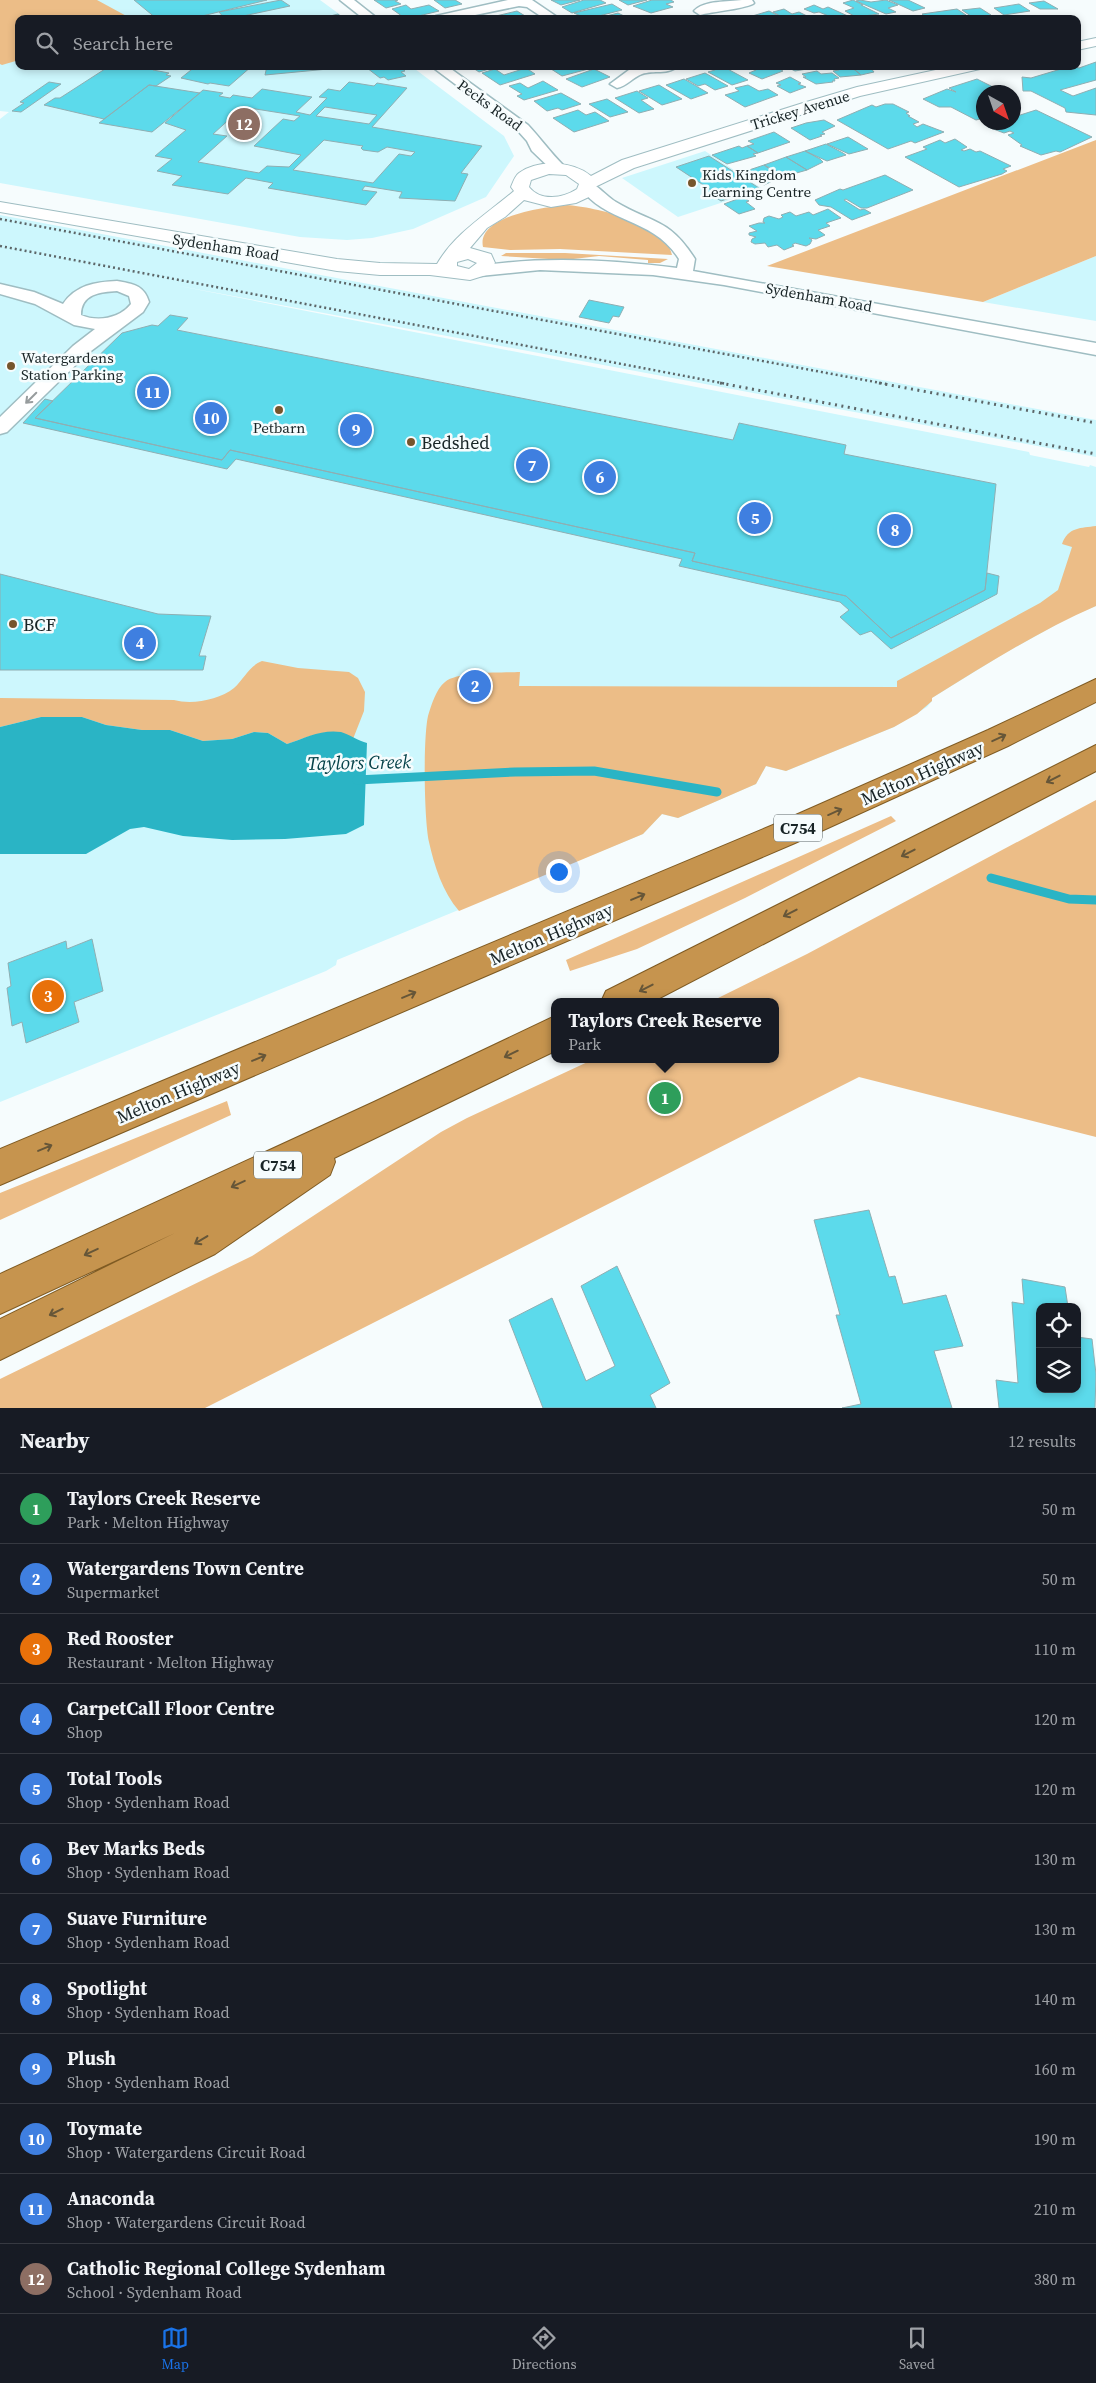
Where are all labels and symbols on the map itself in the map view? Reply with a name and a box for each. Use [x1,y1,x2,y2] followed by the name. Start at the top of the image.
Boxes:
[453,74,527,136] street label: Pecks Road
[748,85,852,135] street label: Trickey Avenue
[976,85,1021,130] north arrow
[228,105,260,143] pin: 12
[702,164,811,202] place label: Kids Kingdom Learning Centre
[686,177,698,189] marker: Kids Kingdom Learning Centre
[171,228,281,266] street label: Sydenham Road
[764,277,874,317] street label: Sydenham Road
[21,347,124,385] place label: Watergardens Station Parking
[5,360,17,372] marker: Watergardens Station Parking
[137,373,169,411] pin: 11
[24,392,37,404] one-way arrow
[195,399,227,437] pin: 10
[273,404,285,416] marker: Petbarn
[340,411,372,449] pin: 9
[253,417,305,438] place label: Petbarn
[421,430,490,455] place label: Bedshed
[405,436,417,448] marker: Bedshed
[516,446,548,484] pin: 7
[584,458,616,496] pin: 6
[739,499,771,537] pin: 5
[879,511,911,549] pin: 8
[23,612,56,637] place label: BCF
[7,618,19,630] marker: BCF
[124,624,156,662] pin: 4
[459,667,491,705] pin: 2
[992,732,1007,742] one-way arrow
[857,734,988,811] street label: Melton Highway
[307,748,411,776] water label: Taylors Creek
[1045,774,1060,784] one-way arrow
[827,806,842,816] one-way arrow
[774,814,822,841] road number: C754
[901,849,916,858] one-way arrow
[546,859,572,885] your location
[630,892,645,902] one-way arrow
[485,896,617,971] street label: Melton Highway
[783,909,798,918] one-way arrow
[32,977,64,1015] pin: 3
[639,984,654,993] one-way arrow
[401,989,416,999] one-way arrow
[504,1050,519,1059] one-way arrow
[251,1052,266,1062] one-way arrow
[112,1054,244,1129] street label: Melton Highway
[649,1079,681,1117] pin: 1
[37,1142,52,1152] one-way arrow
[254,1152,302,1178] road number: C754
[231,1179,246,1189] one-way arrow
[195,1235,209,1245] one-way arrow
[84,1248,99,1257] one-way arrow
[49,1308,64,1318] one-way arrow

